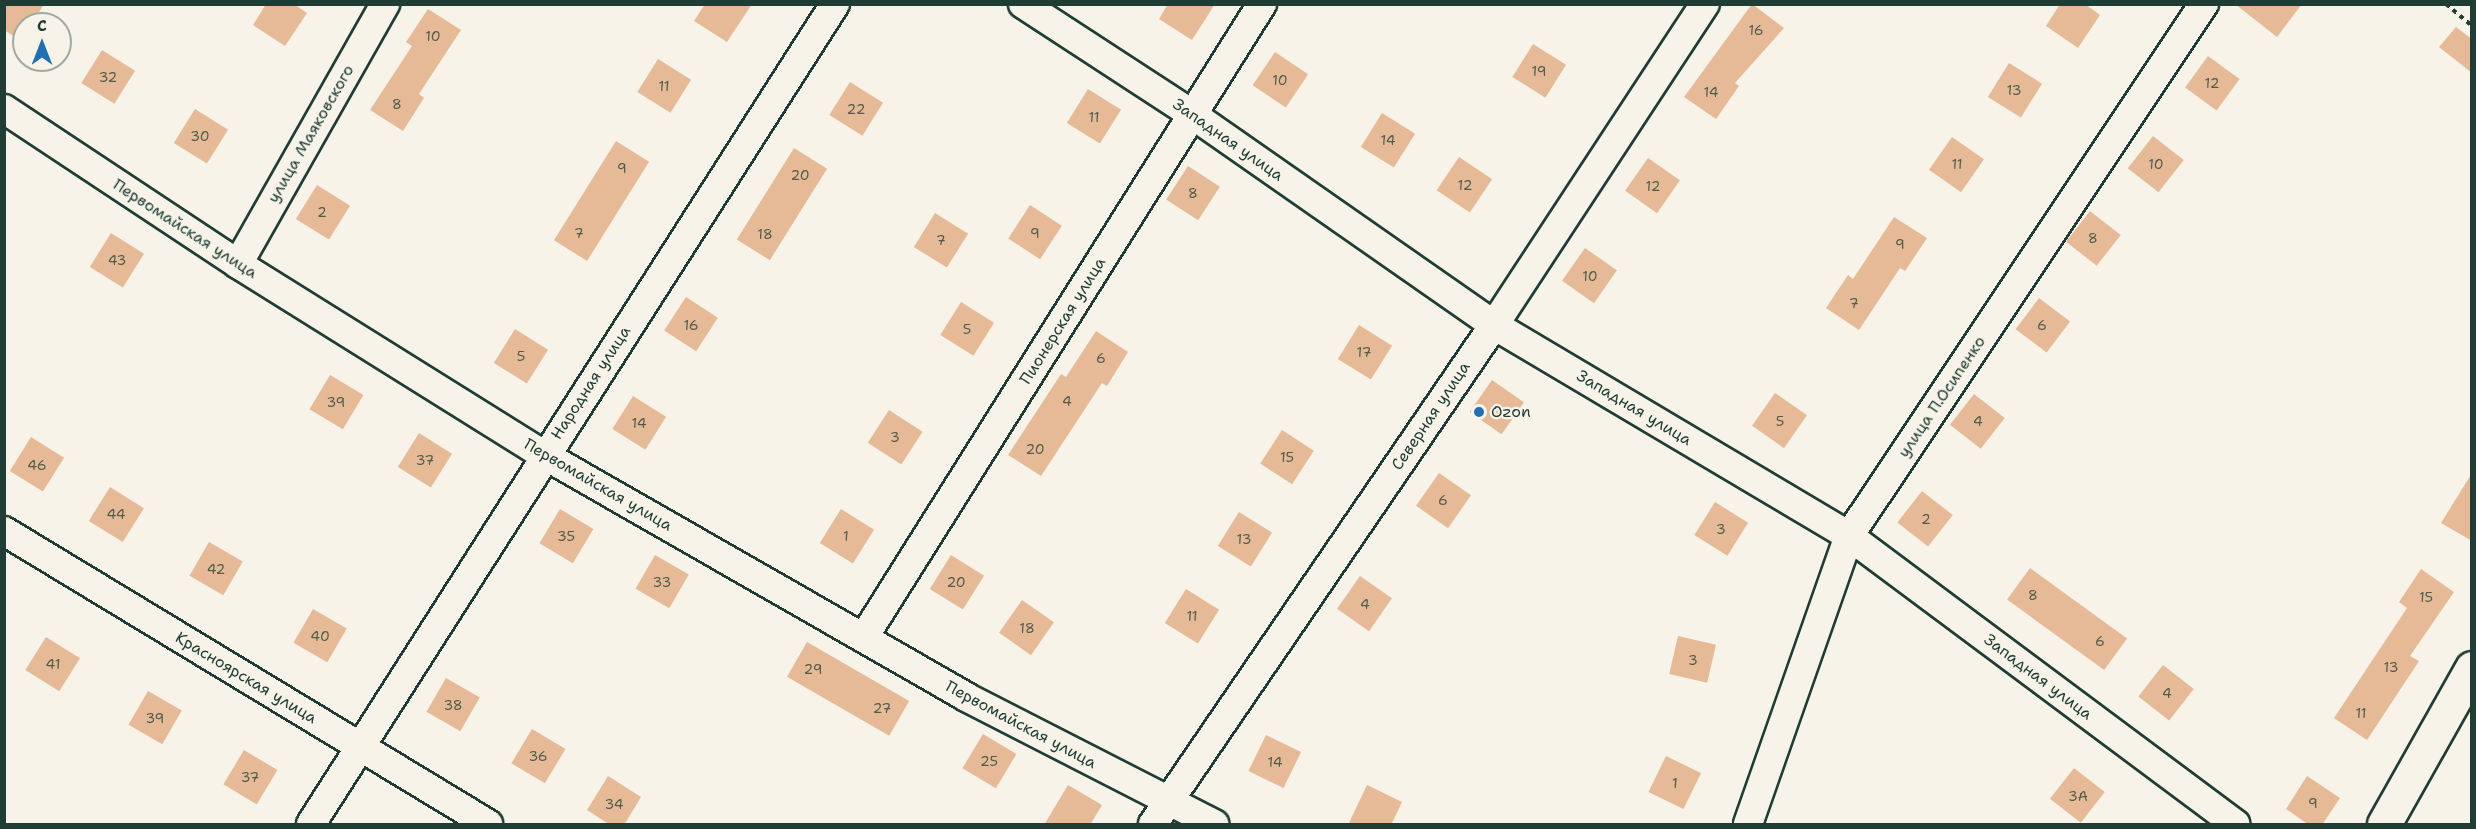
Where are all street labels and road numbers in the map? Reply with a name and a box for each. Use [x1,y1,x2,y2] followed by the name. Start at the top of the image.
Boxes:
[264,62,358,206] street label: улица Маяковского
[1169,95,1287,185] street label: Западная улица
[109,175,261,283] street label: Первомайская улица
[1016,254,1110,388] street label: Пионерская улица
[547,323,635,443] street label: Народная улица
[1894,333,1990,461] street label: улица П.Осипенко
[1388,358,1474,474] street label: Северная улица
[1573,366,1695,450] street label: Западная улица
[520,435,676,535] street label: Первомайская улица
[172,628,320,728] street label: Красноярская улица
[1980,630,2096,724] street label: Западная улица
[942,677,1100,773] street label: Первомайская улица

